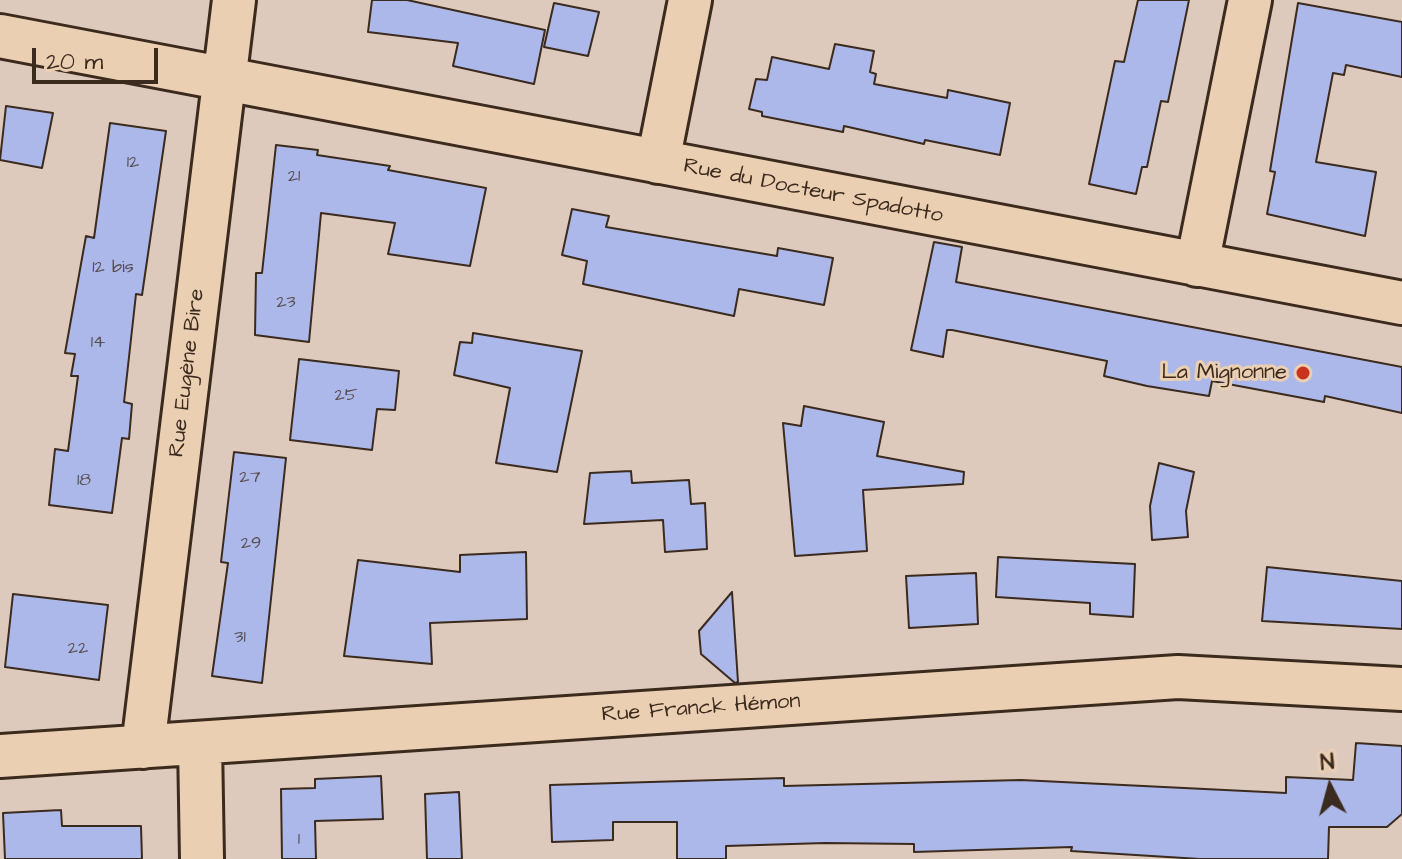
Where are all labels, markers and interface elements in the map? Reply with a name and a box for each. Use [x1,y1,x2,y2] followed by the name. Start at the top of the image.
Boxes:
[36,32,162,82] scale bar
[46,45,103,79] text: 20 m
[127,152,139,174] house number: 12
[681,154,945,230] street label: Rue du Docteur Spadotto
[288,166,300,188] house number: 21
[92,257,134,279] house number: 12 bis
[165,287,211,459] street label: Rue Eugène Bire
[276,292,296,314] house number: 23
[91,332,105,354] house number: 14
[1162,360,1287,386] place label: La Mignonne
[1294,364,1312,382] marker: La Mignonne
[334,385,358,407] house number: 25
[239,467,261,489] house number: 27
[77,470,91,492] house number: 18
[241,533,261,555] house number: 29
[234,627,246,649] house number: 31
[68,638,88,660] house number: 22
[601,689,801,729] street label: Rue Franck Hémon
[1319,746,1336,779] text: N
[1290,747,1370,827] north arrow
[298,829,300,851] house number: 1

